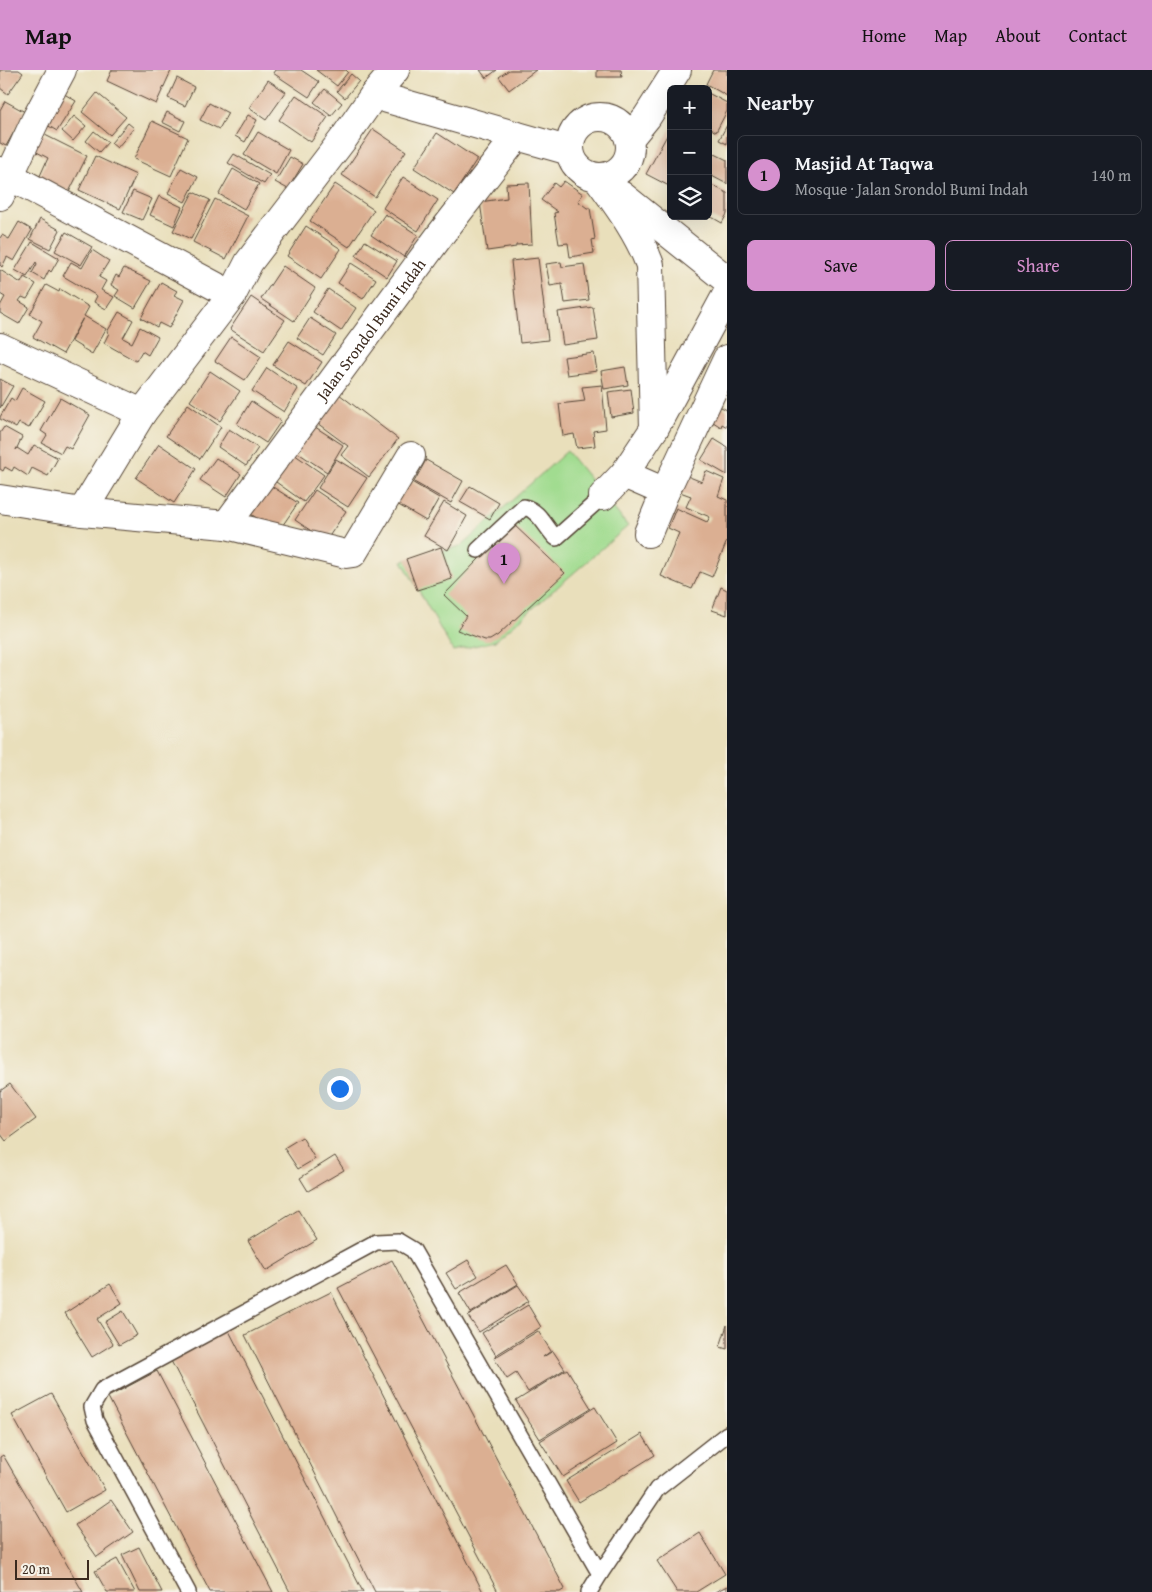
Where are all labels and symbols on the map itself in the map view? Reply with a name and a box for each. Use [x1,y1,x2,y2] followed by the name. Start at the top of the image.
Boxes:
[309,253,431,407] street label: Jalan Srondol Bumi Indah
[488,543,520,584] pin: 1
[327,1076,353,1102] your location
[15,1557,89,1580] scale bar

